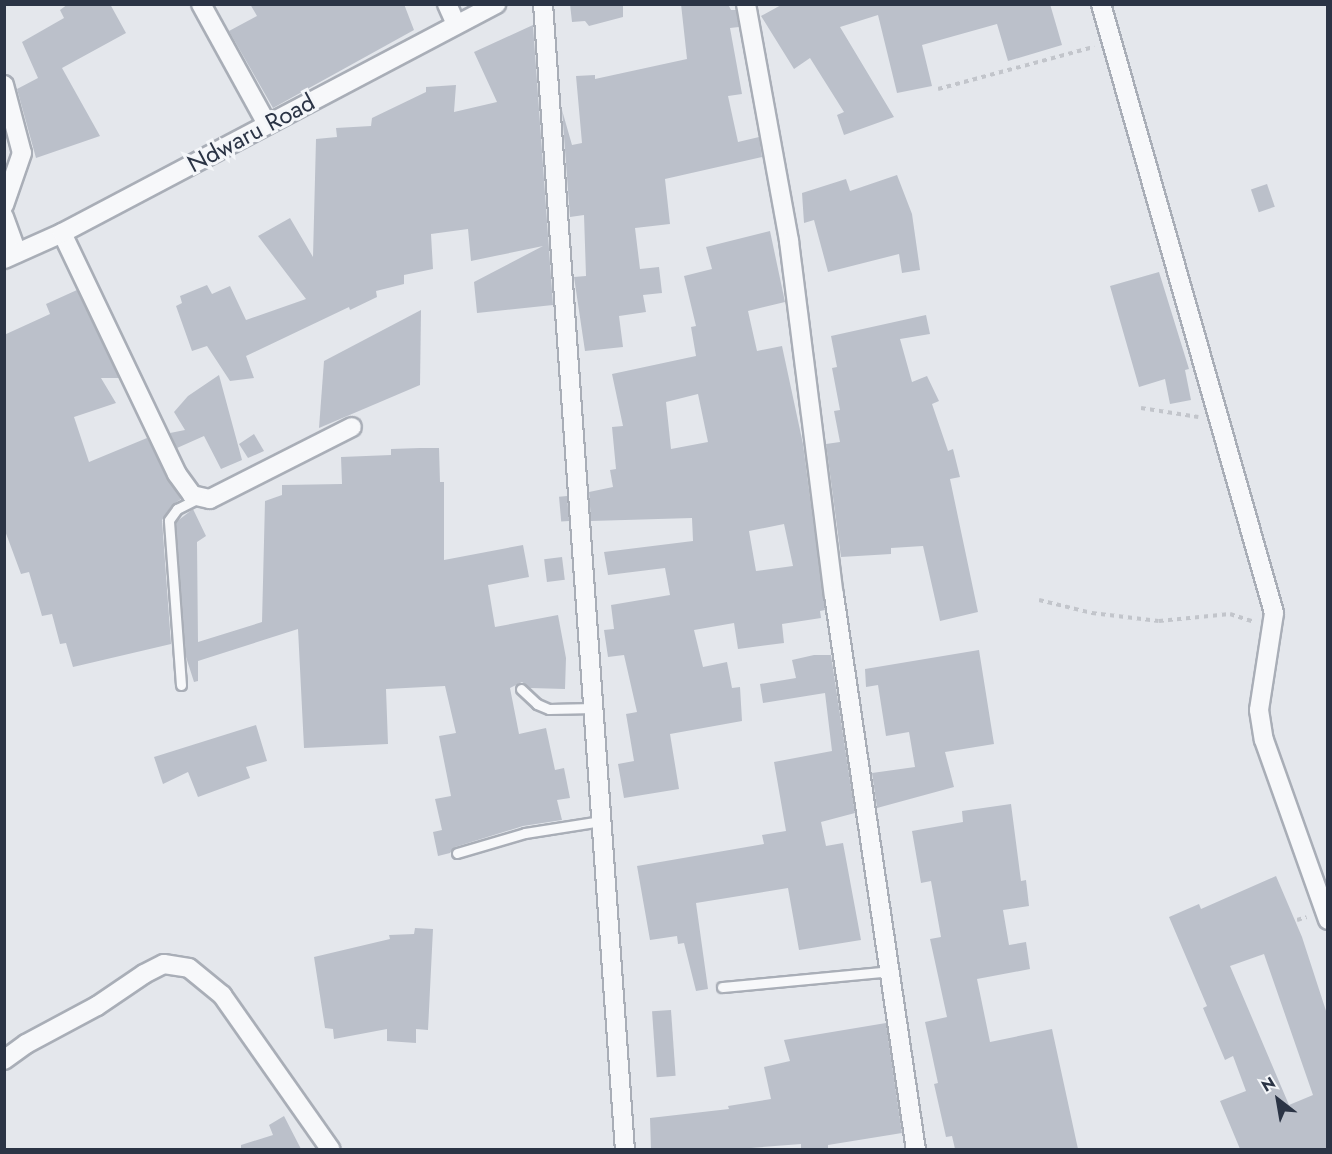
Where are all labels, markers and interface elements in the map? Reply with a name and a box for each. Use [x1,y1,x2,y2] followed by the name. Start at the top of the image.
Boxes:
[182,87,320,179] street label: Ndwaru Road
[1248,1070,1308,1130] north arrow
[1257,1071,1280,1097] text: N

